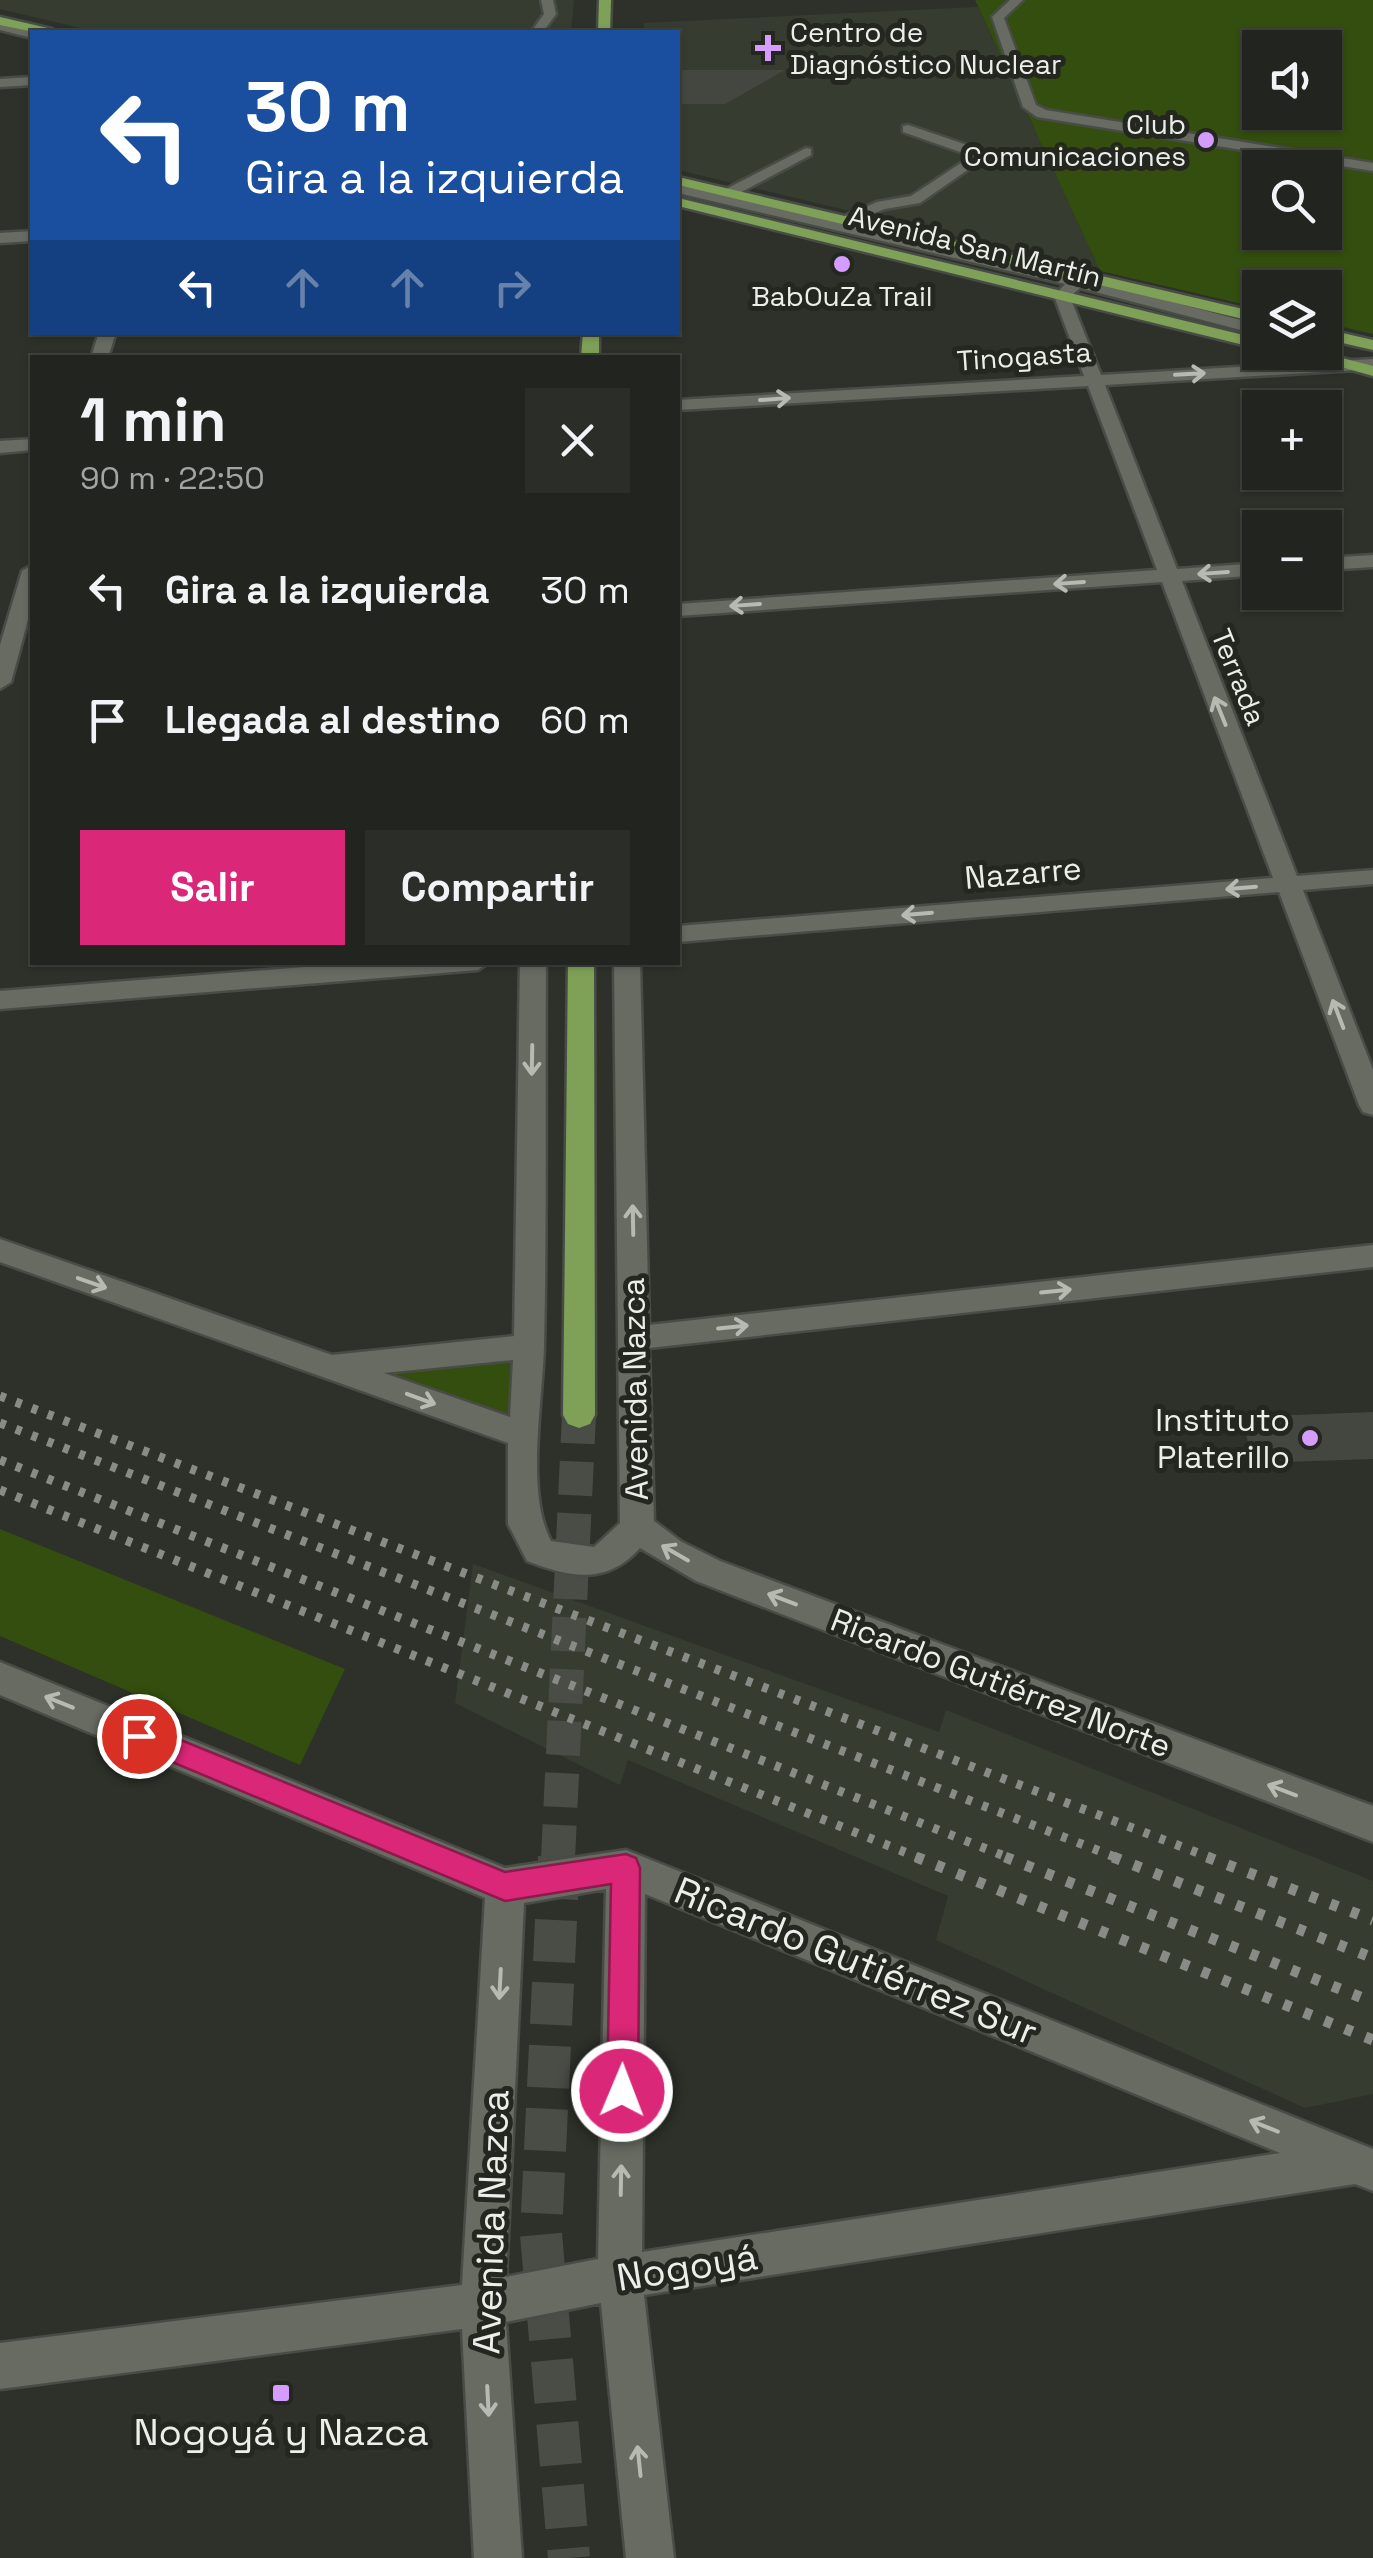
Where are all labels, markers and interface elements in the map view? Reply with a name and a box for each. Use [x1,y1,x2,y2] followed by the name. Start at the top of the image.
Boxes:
[790,14,1062,82] place label: Centro de Diagnóstico Nuclear
[1242,30,1342,610] map controls
[1242,30,1342,130] button: sound
[755,35,781,61] marker: Centro de Diagnóstico Nuclear
[245,62,410,151] text: 30 m
[80,70,210,200] icon: left
[964,106,1186,174] place label: Club Comunicaciones
[1195,129,1217,151] marker: Club Comunicaciones
[245,149,624,206] text: Gira a la izquierda
[1242,150,1342,250] button: search
[845,197,1105,295] street label: Avenida San Martín
[831,253,853,275] marker: BabOuZa Trail
[170,260,225,315] icon: left
[275,260,330,315] icon: ahead
[380,260,435,315] icon: ahead
[485,260,540,315] icon: right
[1242,270,1342,370] button: layers
[751,278,933,314] place label: BabOuZa Trail
[955,333,1093,379] street label: Tinogasta
[1174,364,1206,383] one-way arrow
[80,382,227,459] text: 1 min
[525,388,630,493] button: close
[758,389,790,408] one-way arrow
[1242,390,1342,490] button: +
[80,458,265,498] text: 90 m · 22:50
[1242,510,1342,610] button: −
[80,563,135,618] icon: left
[1198,563,1230,582] one-way arrow
[165,566,490,614] text: Gira a la izquierda
[540,566,630,614] text: 30 m
[1054,574,1086,593] one-way arrow
[729,596,761,615] one-way arrow
[1203,624,1275,730] street label: Terrada
[80,693,135,748] icon: arrive
[165,696,501,744] text: Llegada al destino
[540,696,630,744] text: 60 m
[1210,697,1228,727] one-way arrow
[80,830,345,945] button: Salir
[365,830,630,945] button: Compartir
[963,848,1083,898] street label: Nazarre
[1225,878,1257,897] one-way arrow
[901,905,934,924] one-way arrow
[1328,1000,1346,1030] one-way arrow
[522,1042,542,1075] one-way arrow
[624,1204,642,1236] one-way arrow
[75,1275,106,1293] one-way arrow
[613,1277,657,1501] street label: Avenida Nazca
[1039,1281,1071,1300] one-way arrow
[716,1317,748,1336] one-way arrow
[404,1391,435,1409] one-way arrow
[1155,1400,1290,1477] place label: Instituto Platerillo
[1299,1427,1321,1449] marker: Instituto Platerillo
[661,1543,690,1563] one-way arrow
[768,1588,798,1606] one-way arrow
[825,1600,1177,1766] street label: Ricardo Gutiérrez Norte
[44,1692,75,1710] one-way arrow
[97,1694,182,1779] pin
[112,1709,167,1764] icon: arrive
[1267,1779,1298,1797] one-way arrow
[668,1866,1044,2056] street label: Ricardo Gutiérrez Sur
[490,1967,509,1999] one-way arrow
[570,2039,674,2143] position arrow
[462,2089,520,2355] street label: Avenida Nazca
[1249,2116,1280,2134] one-way arrow
[612,2164,630,2196] one-way arrow
[613,2232,761,2302] street label: Nogoyá
[270,2382,292,2404] marker: Nogoyá y Nazca
[479,2384,498,2416] one-way arrow
[133,2408,429,2456] place label: Nogoyá y Nazca
[629,2445,648,2478] one-way arrow

